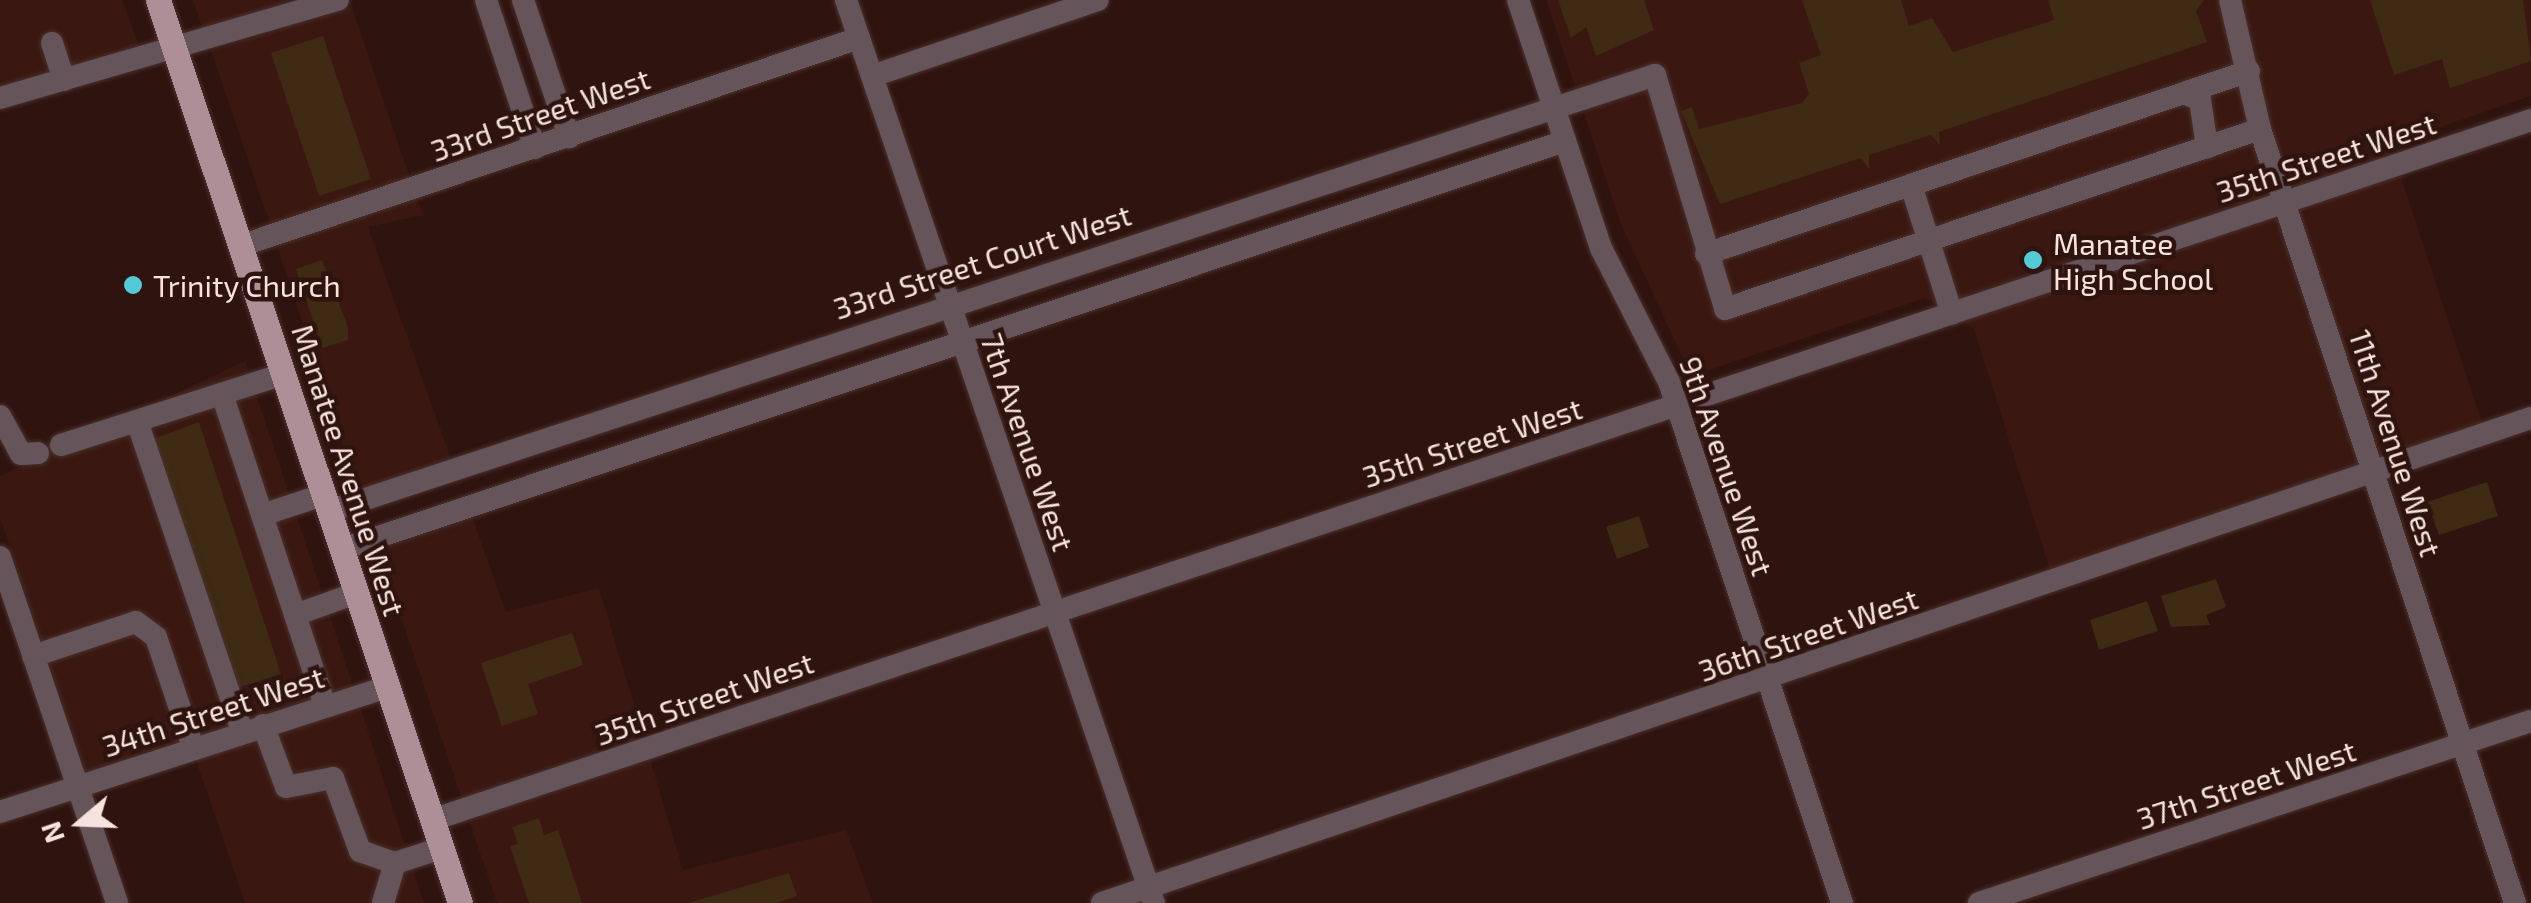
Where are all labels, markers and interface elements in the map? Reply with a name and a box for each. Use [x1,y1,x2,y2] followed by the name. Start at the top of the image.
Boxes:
[426,60,654,168] street label: 33rd Street West
[2212,104,2440,210] street label: 35th Street West
[829,196,1135,326] street label: 33rd Street Court West
[2053,225,2213,296] place label: Manatee High School
[2022,249,2044,271] marker: Manatee High School
[153,267,341,303] place label: Trinity Church
[122,274,144,296] marker: Trinity Church
[285,319,413,621] street label: Manatee Avenue West
[2342,325,2450,561] street label: 11th Avenue West
[974,328,1082,556] street label: 7th Avenue West
[1672,351,1782,581] street label: 9th Avenue West
[1358,389,1586,495] street label: 35th Street West
[1693,580,1923,688] street label: 36th Street West
[590,644,818,752] street label: 35th Street West
[97,658,329,764] street label: 34th Street West
[2132,732,2360,836] street label: 37th Street West
[30,773,130,873] north arrow
[32,818,71,848] text: N

